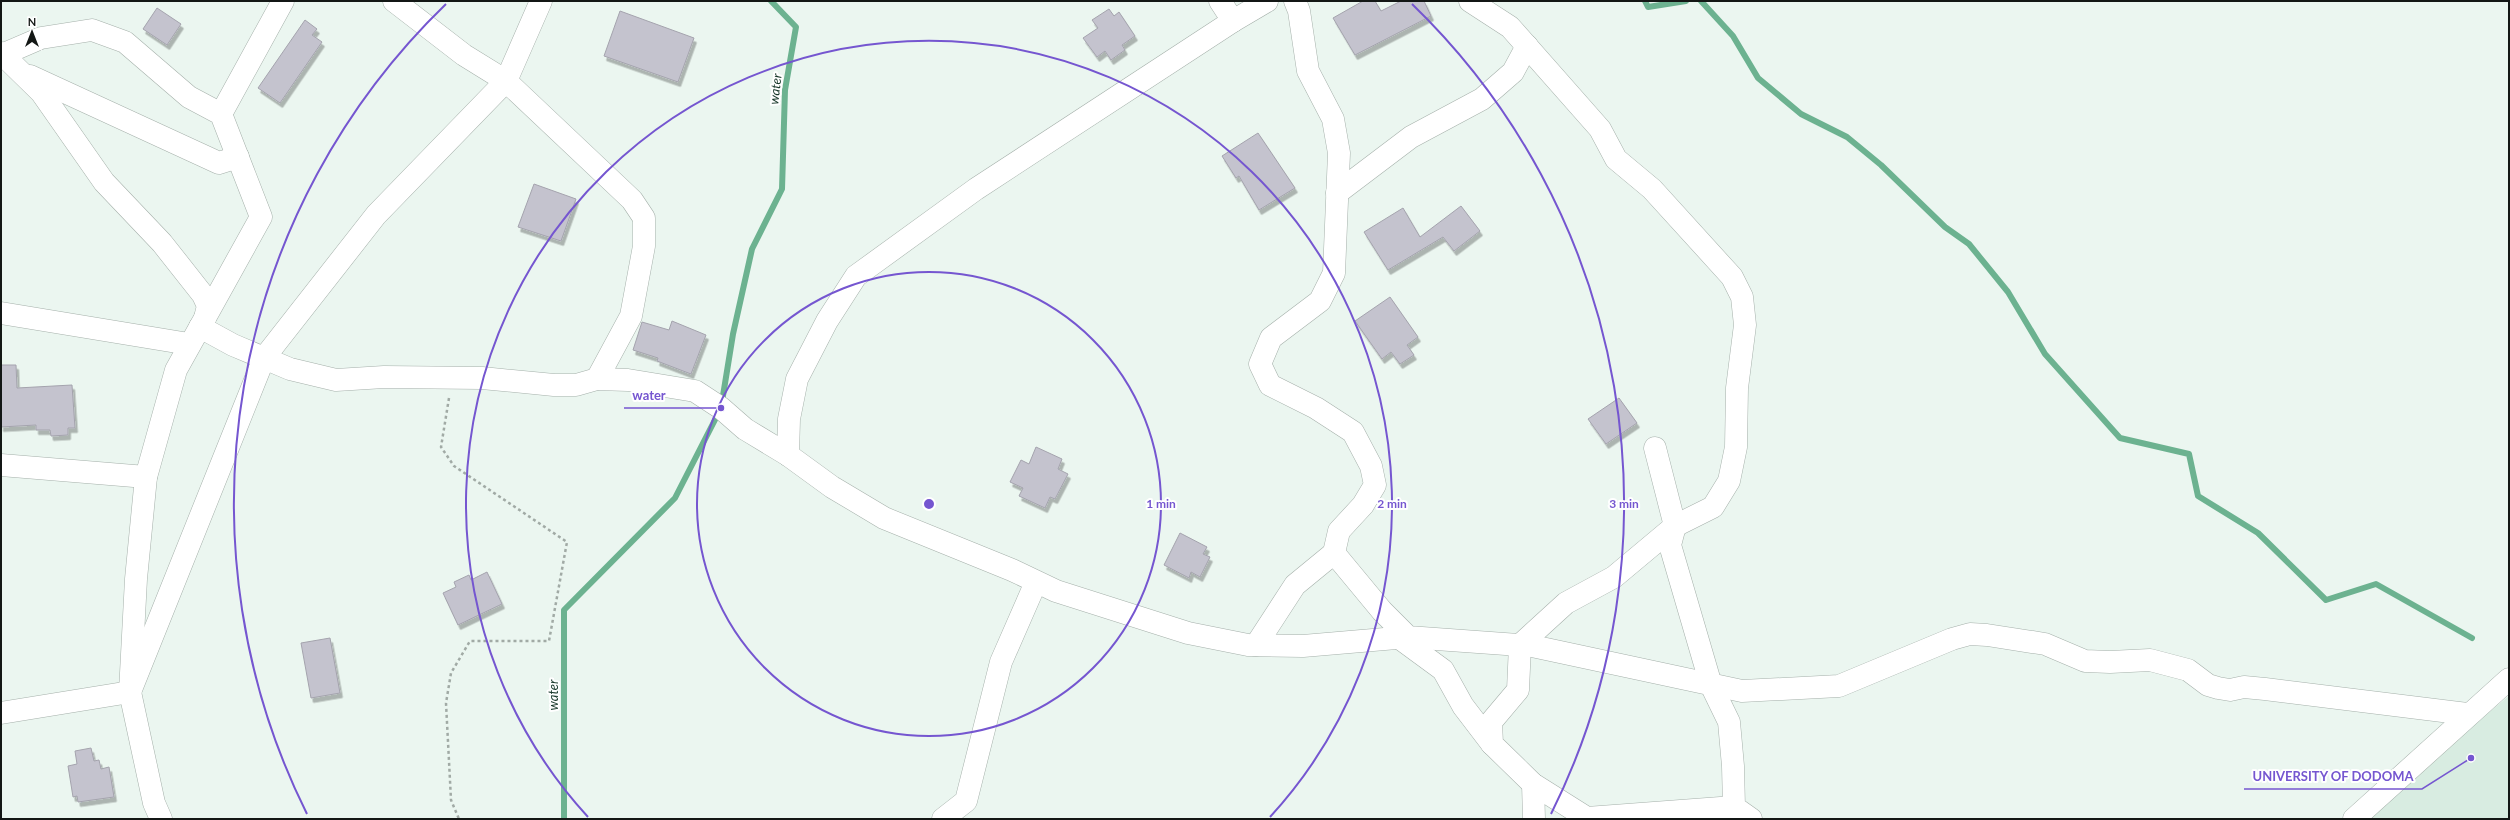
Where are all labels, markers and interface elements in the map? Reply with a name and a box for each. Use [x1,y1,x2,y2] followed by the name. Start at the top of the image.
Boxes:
[12,12,52,52] north arrow
[28,15,36,28] text: N
[765,72,785,105] water label: water
[624,383,674,408] callout: water
[632,387,666,403] text: water
[1146,496,1176,511] text: 1 min
[1377,496,1407,511] text: 2 min
[1609,496,1639,511] text: 3 min
[922,497,936,511] centre of rings
[545,679,561,711] water label: water
[2244,764,2422,789] callout: UNIVERSITY OF DODOMA
[2252,768,2414,784] text: UNIVERSITY OF DODOMA

